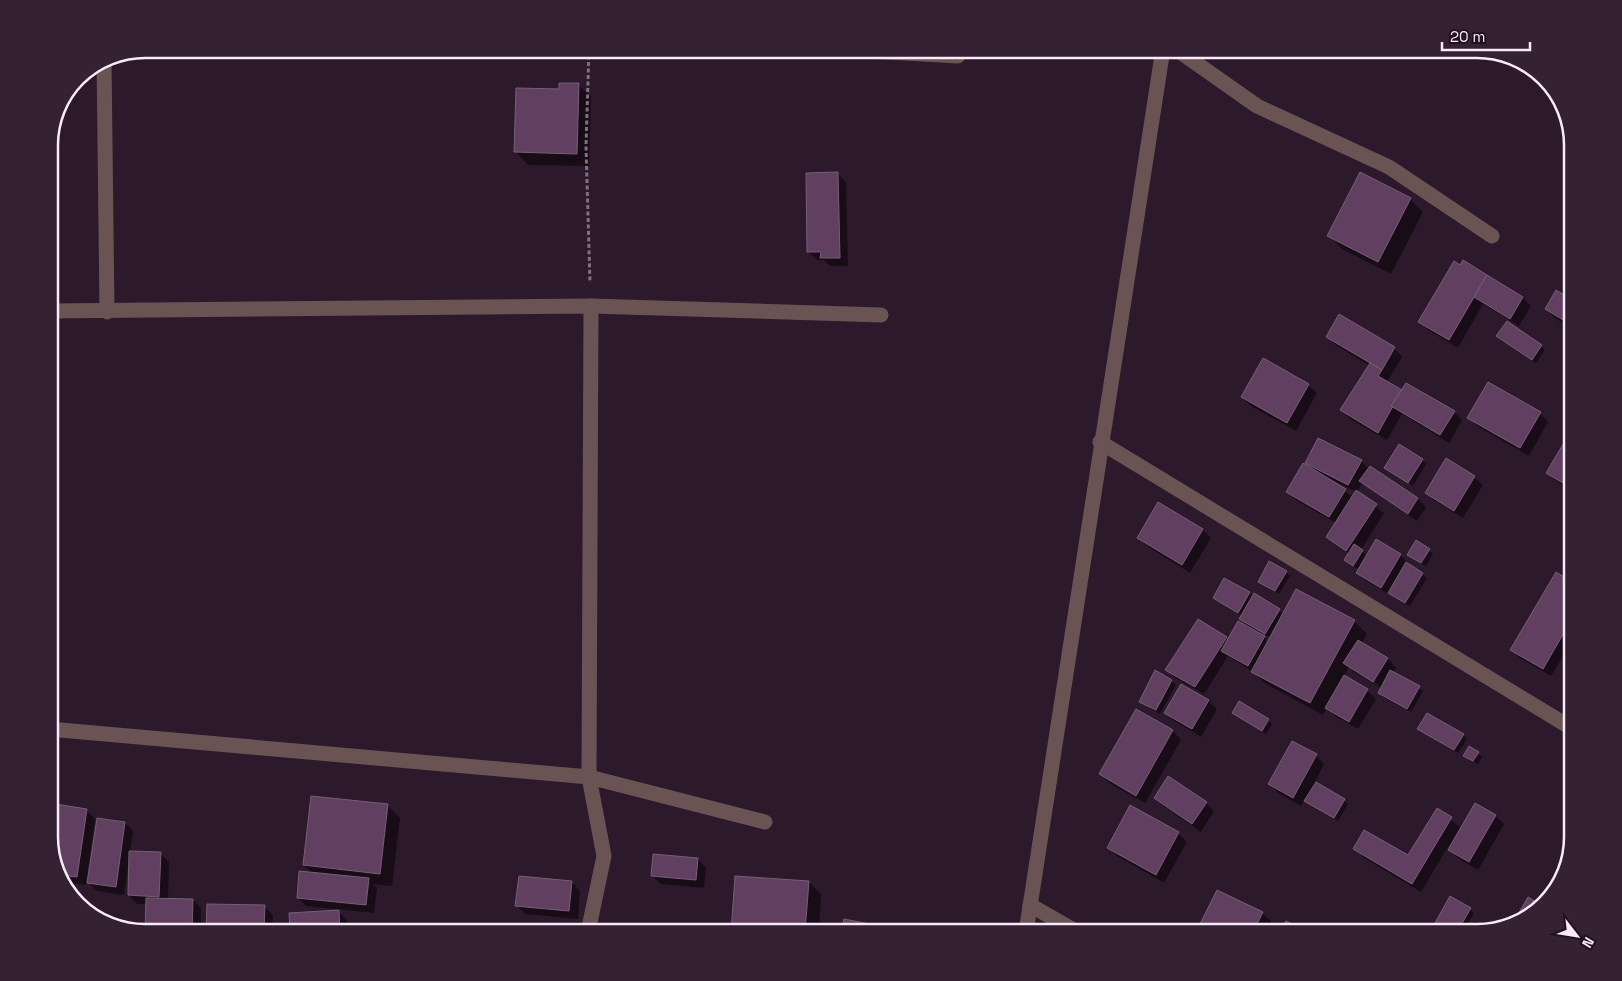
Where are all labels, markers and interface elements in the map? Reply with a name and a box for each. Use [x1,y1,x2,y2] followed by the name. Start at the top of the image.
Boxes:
[1442,20,1530,52] scale bar
[1450,27,1485,46] text: 20 m
[1552,911,1602,961] north arrow
[1578,934,1598,951] text: N

